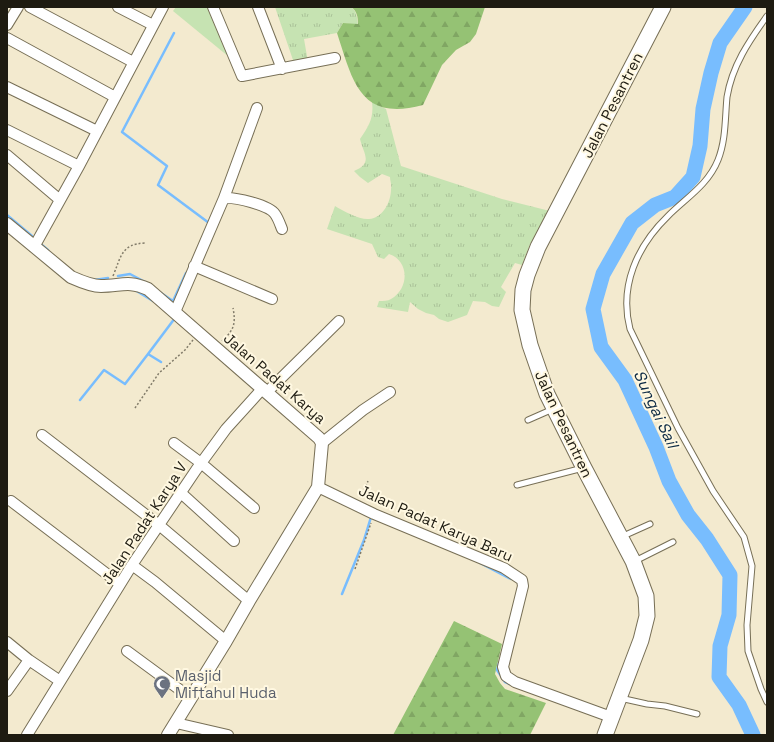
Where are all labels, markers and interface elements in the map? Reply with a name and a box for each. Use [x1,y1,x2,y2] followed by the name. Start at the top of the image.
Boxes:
[577,49,647,161] street label: Jalan Pesantren
[220,328,330,428] street label: Jalan Padat Karya
[531,367,597,481] street label: Jalan Pesantren
[629,367,684,453] water label: Sungai Sail
[97,458,191,588] street label: Jalan Padat Karya V
[356,480,516,566] street label: Jalan Padat Karya Baru
[175,666,277,702] place label: Masjid Miftahul Huda
[152,674,172,699] mosque icon: Masjid Miftahul Huda

